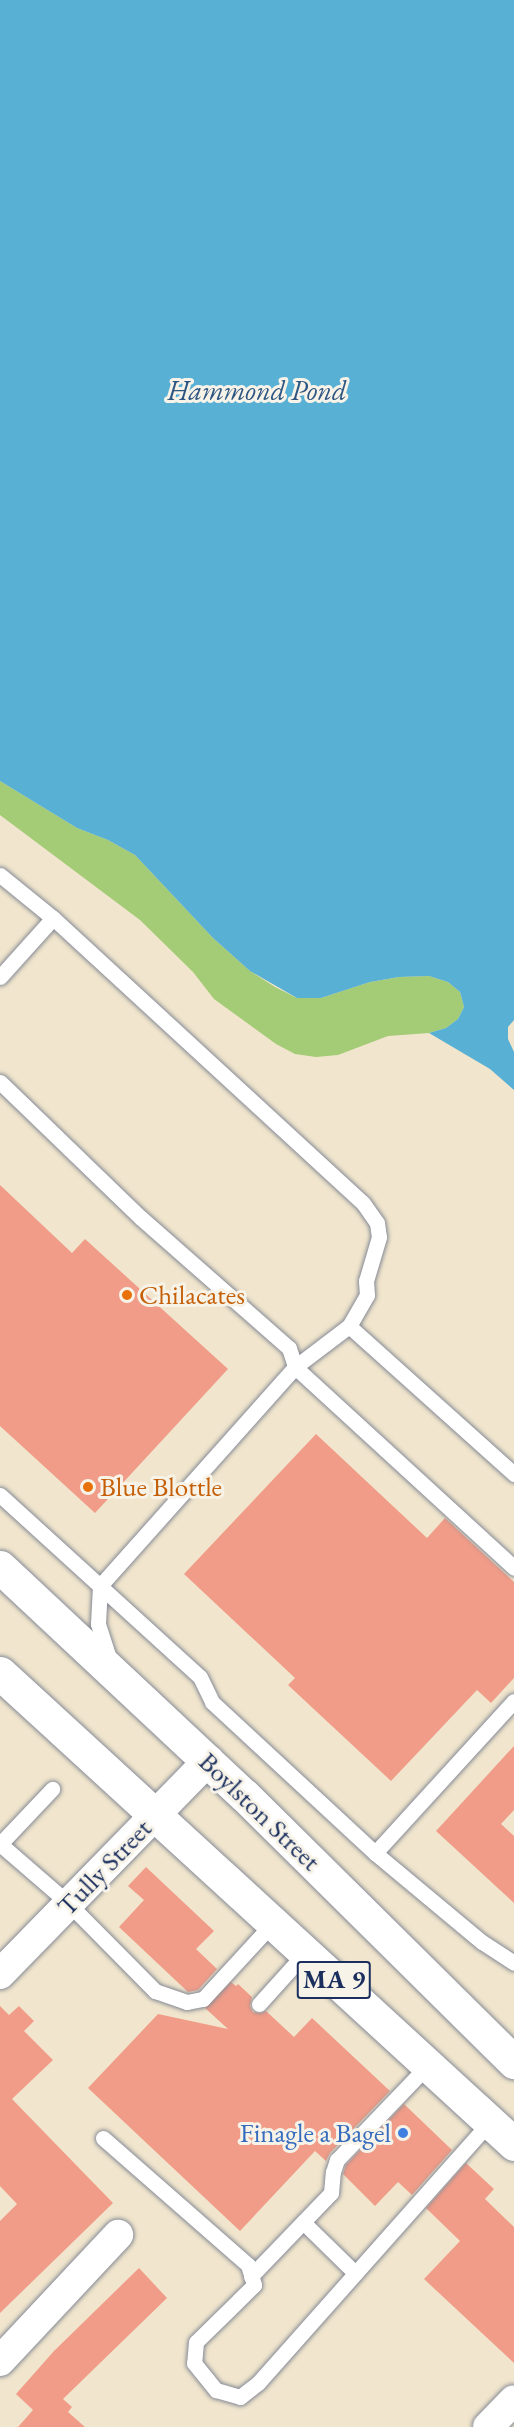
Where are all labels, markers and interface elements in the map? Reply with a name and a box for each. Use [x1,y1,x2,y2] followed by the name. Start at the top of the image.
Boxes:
[168,373,346,407] water label: Hammond Pond
[139,1279,245,1311] place label: Chilacates
[120,1288,134,1302] marker: Chilacates
[100,1471,222,1503] place label: Blue Blottle
[81,1480,95,1494] marker: Blue Blottle
[192,1745,328,1877] street label: Boylston Street
[50,1812,158,1922] street label: Tully Street
[296,1957,372,2003] road number: MA 9
[240,2117,391,2149] place label: Finagle a Bagel
[396,2126,410,2140] marker: Finagle a Bagel

